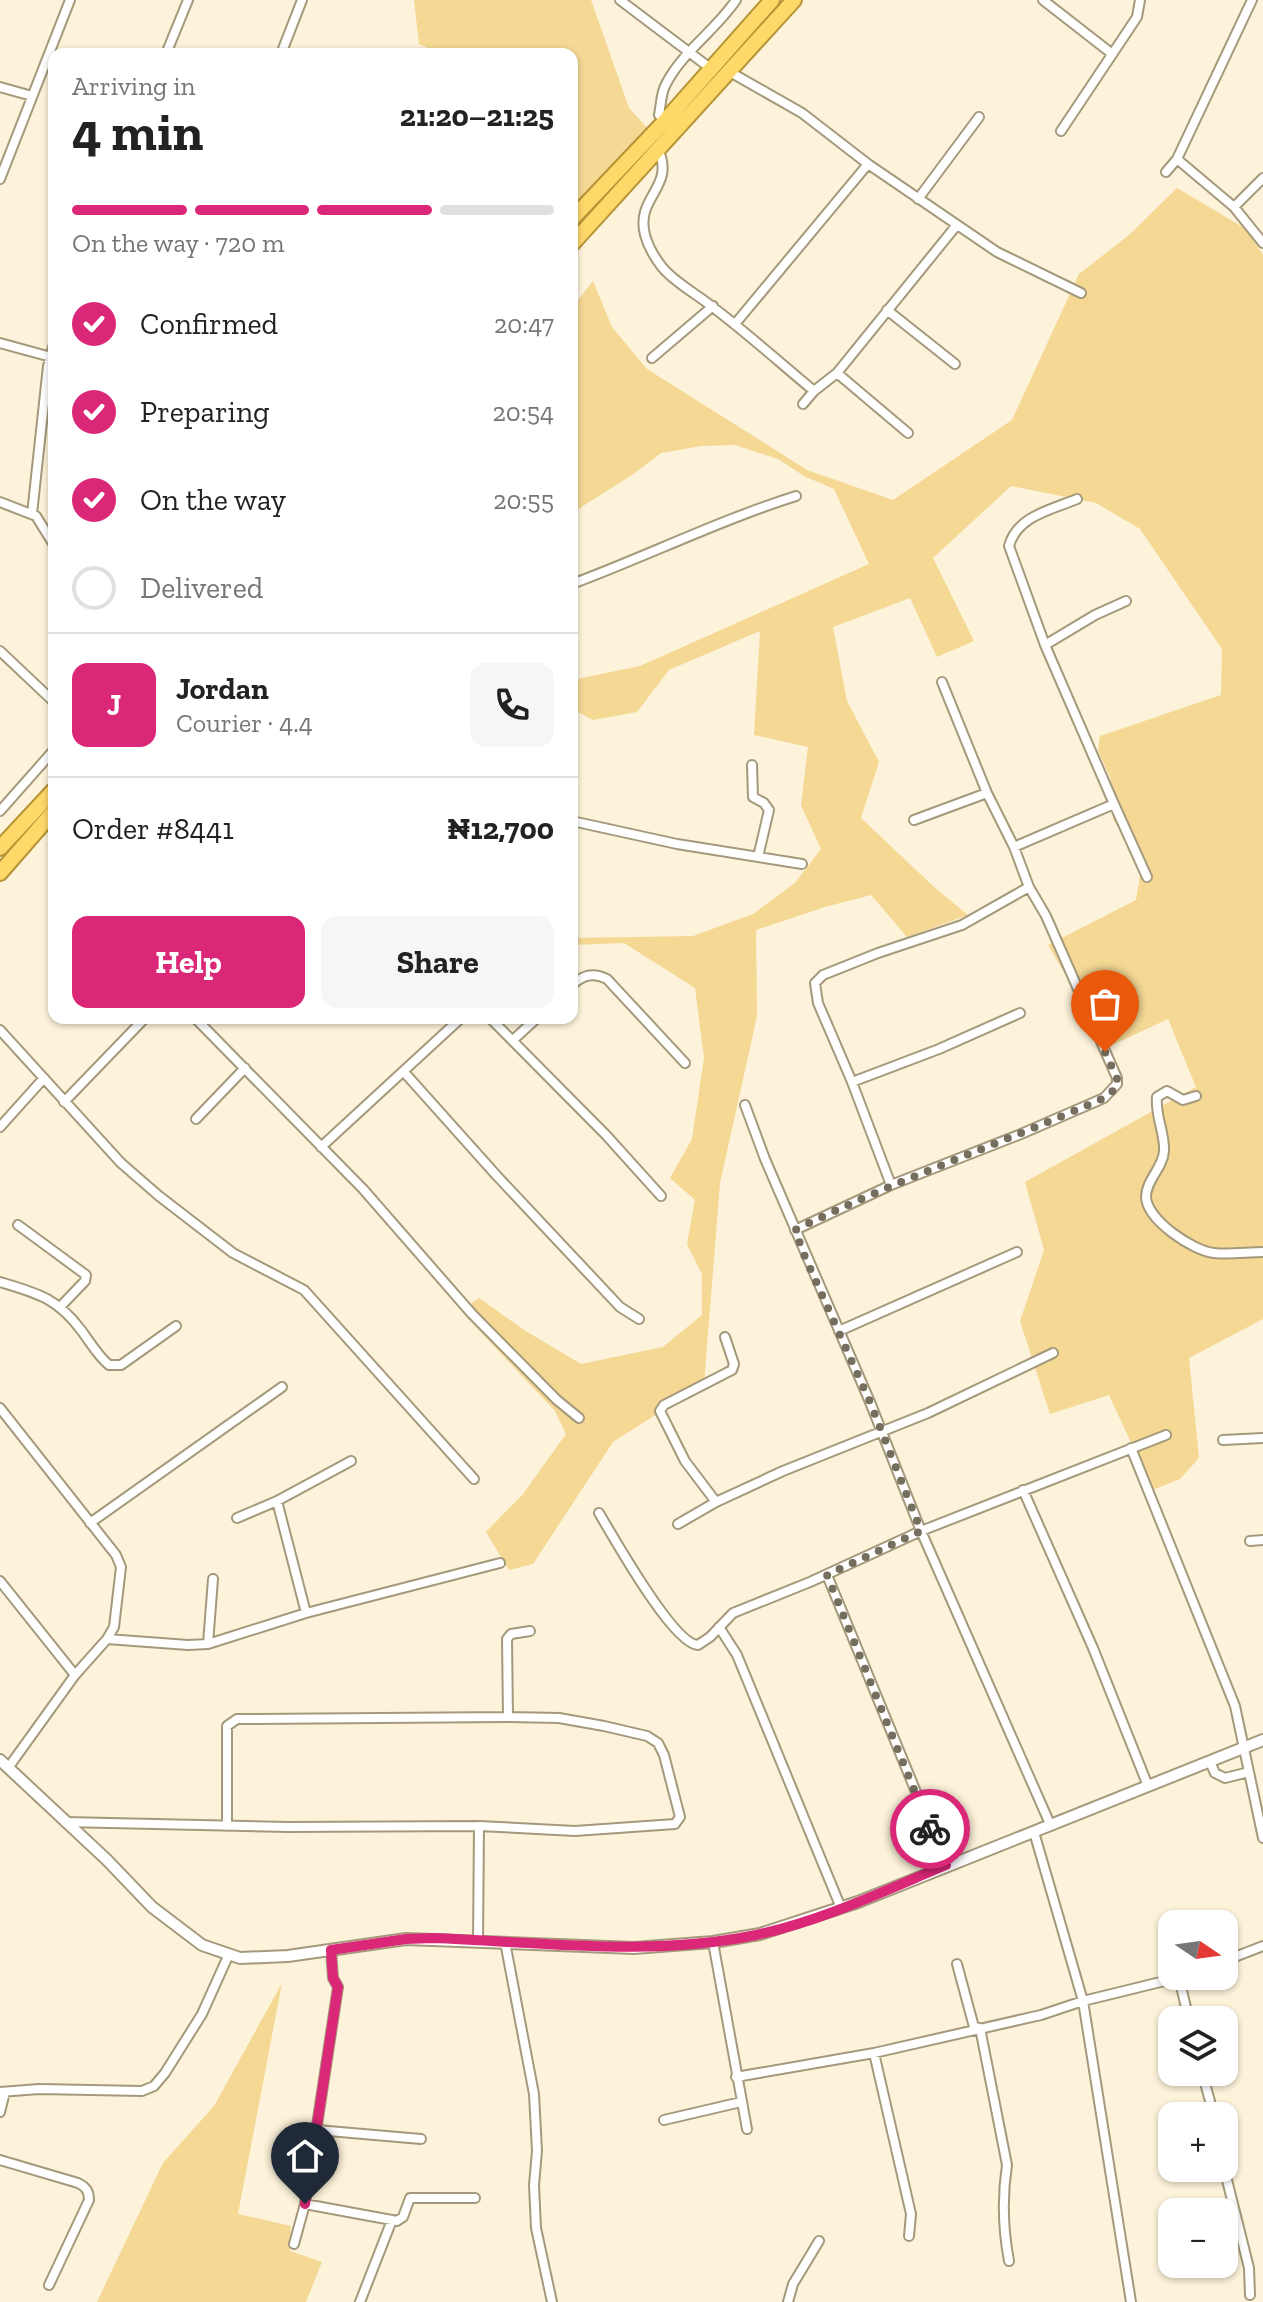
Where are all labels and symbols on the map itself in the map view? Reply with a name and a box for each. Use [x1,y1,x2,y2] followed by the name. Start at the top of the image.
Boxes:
[1071,970,1139,1052] pin
[890,1789,970,1869] courier
[1158,1910,1238,1990] north arrow
[271,2122,339,2204] pin

